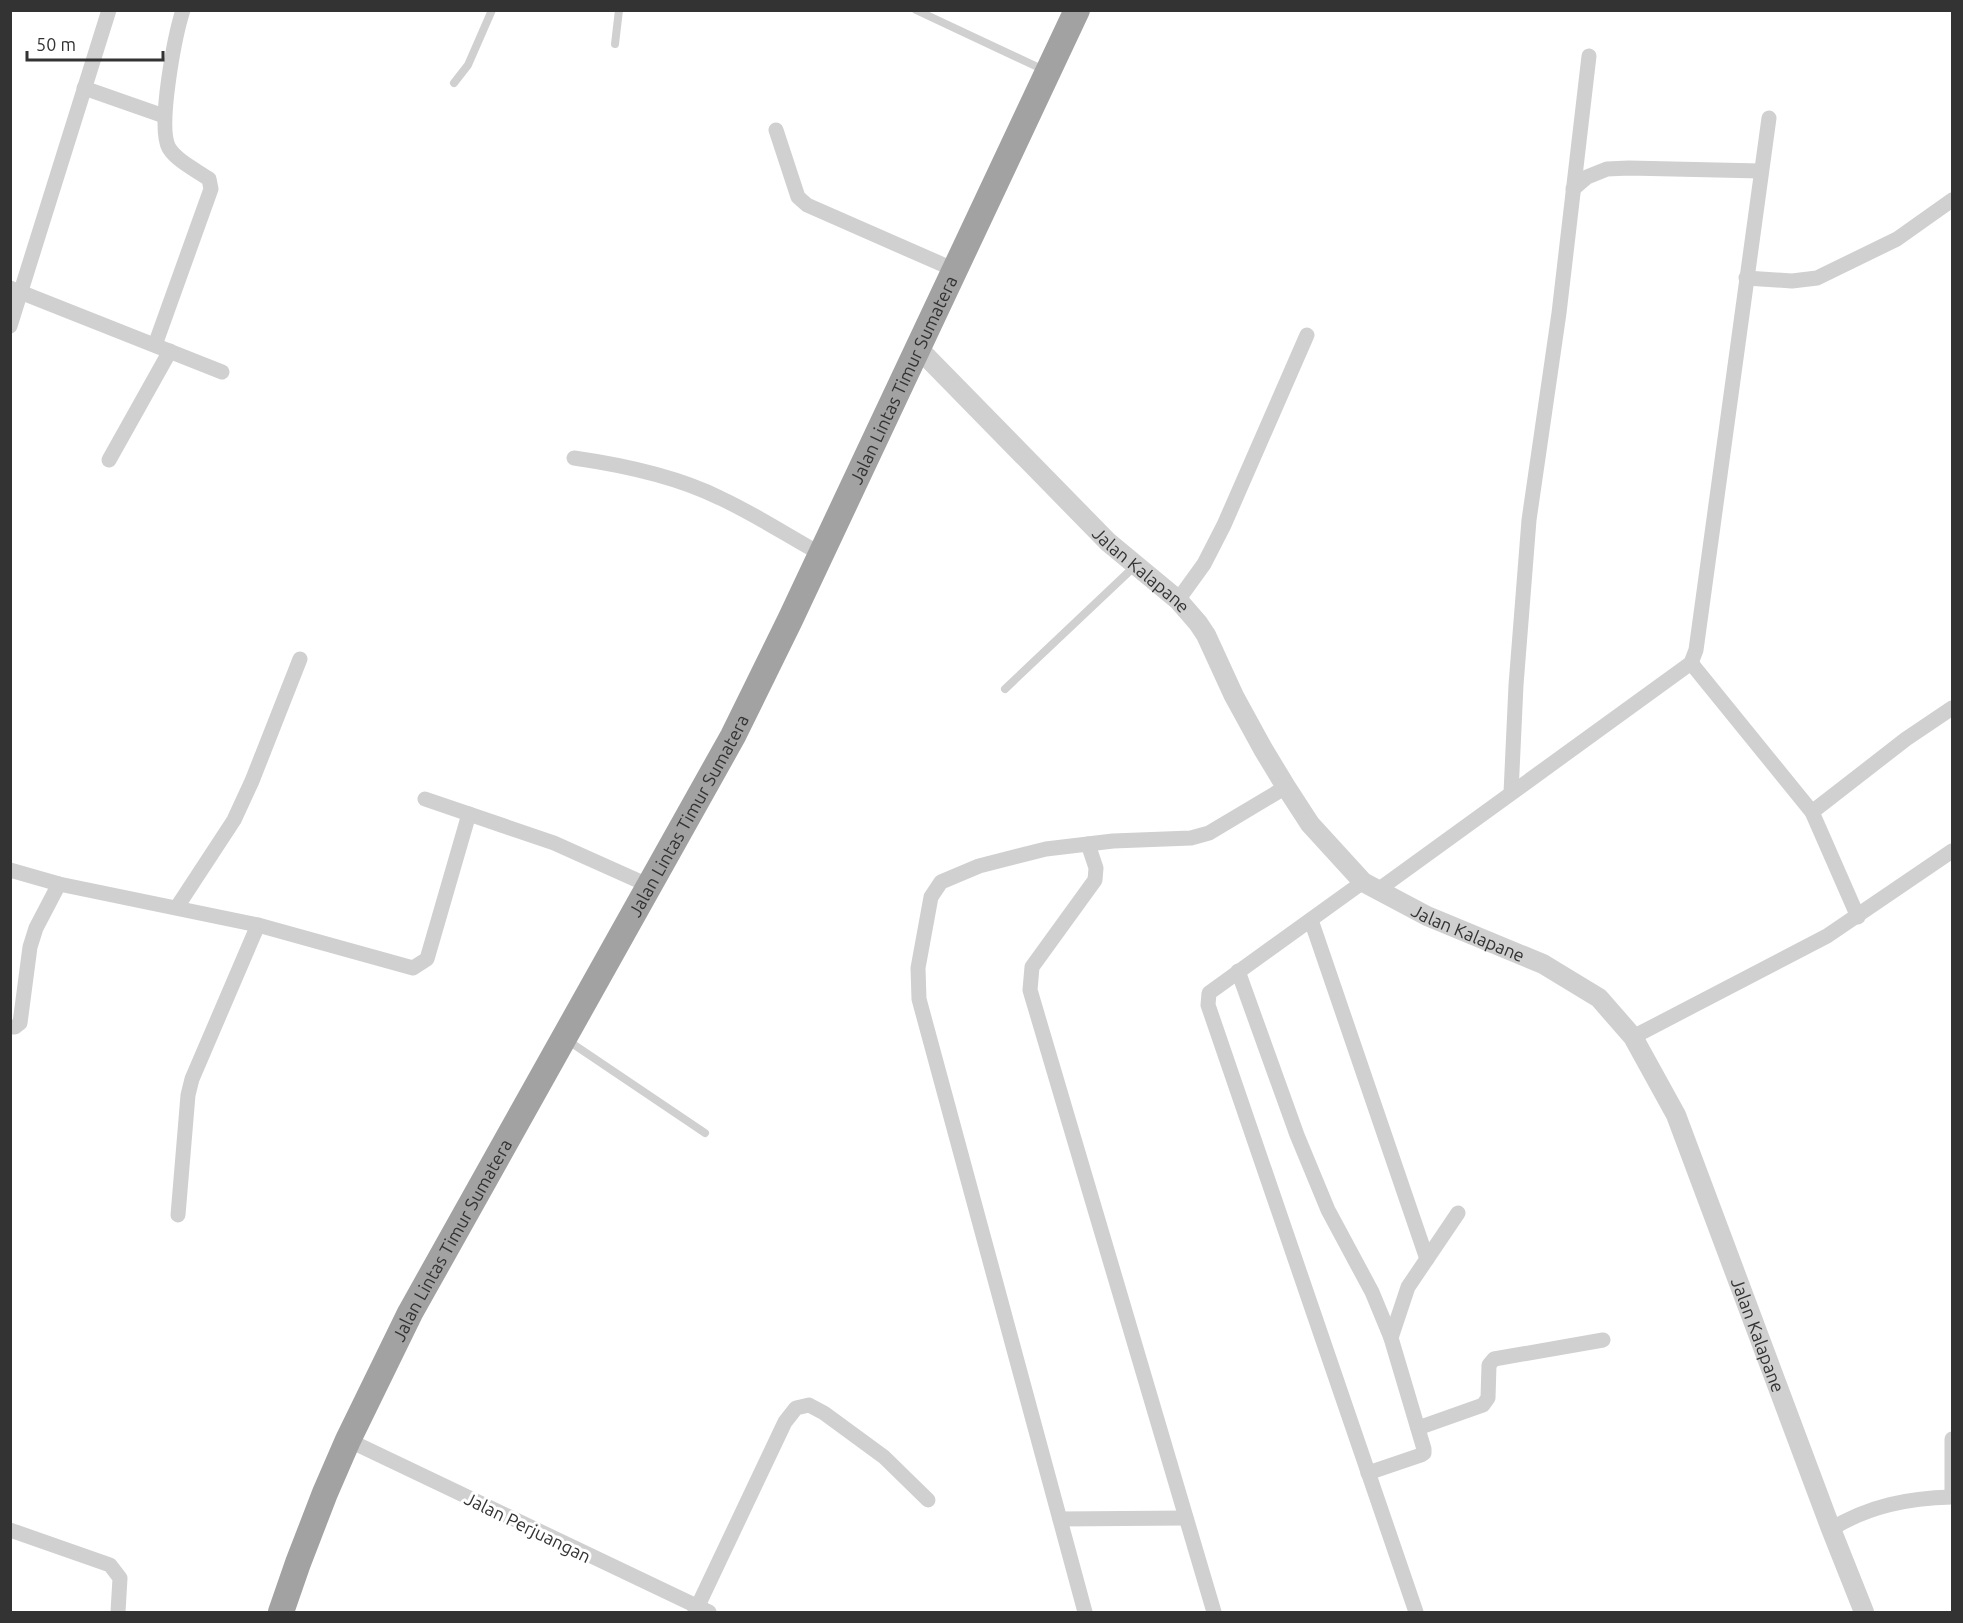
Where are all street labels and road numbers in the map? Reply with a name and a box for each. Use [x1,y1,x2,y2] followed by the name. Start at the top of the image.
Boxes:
[845,272,961,487] street label: Jalan Lintas Timur Sumatera
[1089,523,1194,616] street label: Jalan Kalapane
[624,711,752,920] street label: Jalan Lintas Timur Sumatera
[1408,900,1528,965] street label: Jalan Kalapane
[388,1135,515,1344] street label: Jalan Lintas Timur Sumatera
[1728,1275,1789,1395] street label: Jalan Kalapane
[462,1488,594,1566] street label: Jalan Perjuangan

